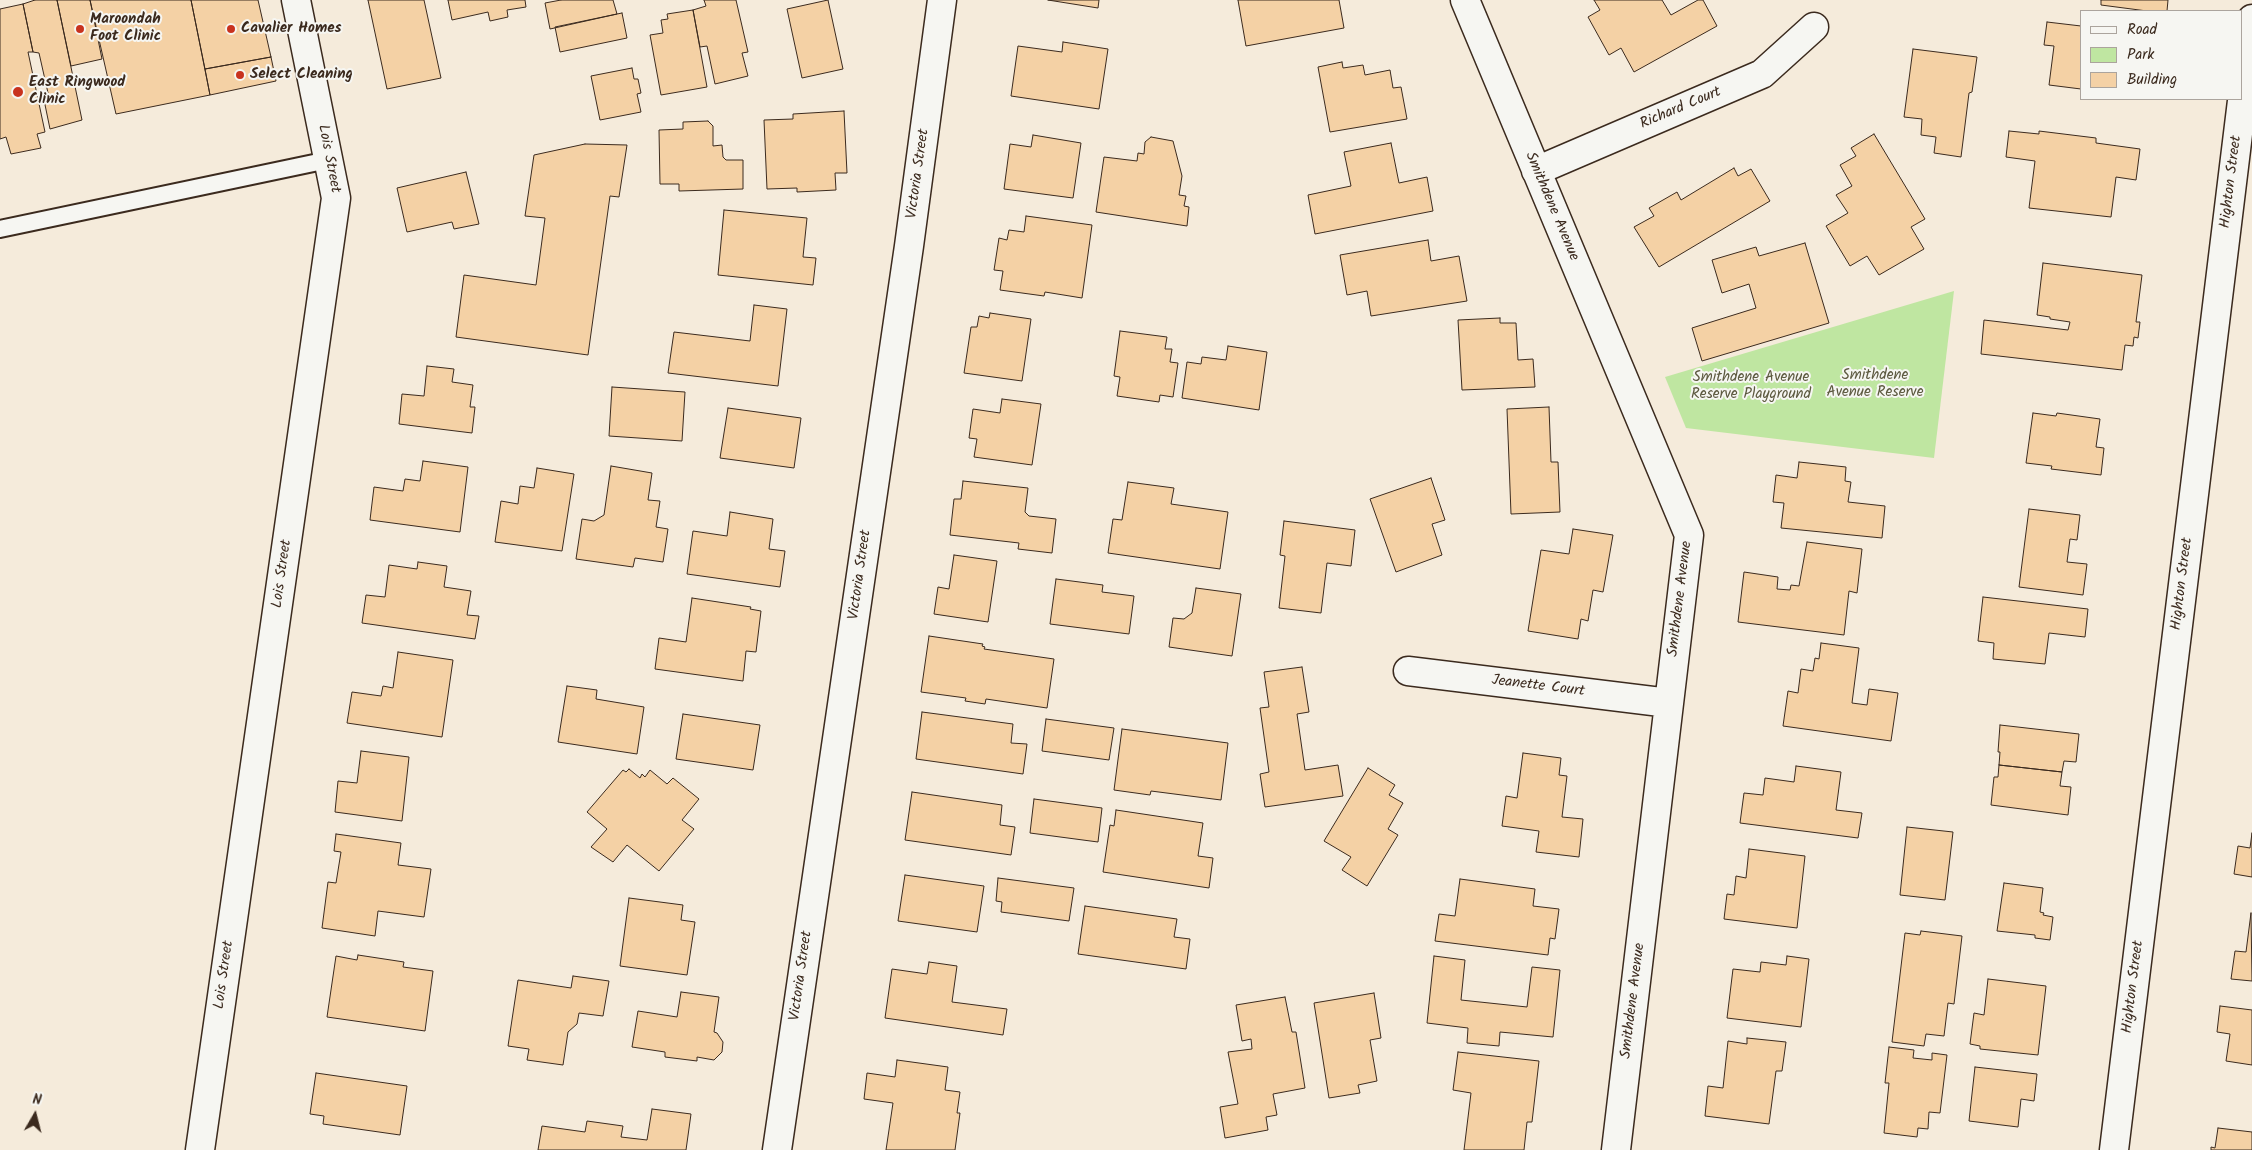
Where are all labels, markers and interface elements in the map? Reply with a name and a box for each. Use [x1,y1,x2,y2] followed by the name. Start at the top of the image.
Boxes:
[2080,10,2242,100] legend
[90,11,161,46] place label: Maroondah Foot Clinic
[2127,18,2157,42] text: Road
[241,20,342,38] place label: Cavalier Homes
[74,23,86,35] marker: Maroondah Foot Clinic
[225,23,237,35] marker: Cavalier Homes
[2127,43,2154,67] text: Park
[250,66,353,84] place label: Select Cleaning
[2127,68,2177,92] text: Building
[234,69,246,81] marker: Select Cleaning
[29,74,125,109] place label: East Ringwood Clinic
[1638,84,1724,134] street label: Richard Court
[11,85,25,99] marker: East Ringwood Clinic
[313,123,343,195] street label: Lois Street
[904,128,934,220] street label: Victoria Street
[2217,135,2247,229] street label: Highton Street
[1520,150,1582,264] street label: Smithdene Avenue
[1827,367,1923,402] park label: Smithdene Avenue Reserve
[1691,369,1811,404] park label: Smithdene Avenue Reserve Playground
[846,529,876,621] street label: Victoria Street
[2168,537,2198,631] street label: Highton Street
[269,539,297,609] street label: Lois Street
[1665,540,1697,658] street label: Smithdene Avenue
[1490,672,1586,702] street label: Jeanette Court
[787,930,817,1022] street label: Victoria Street
[211,940,239,1010] street label: Lois Street
[2119,940,2149,1034] street label: Highton Street
[1618,942,1650,1060] street label: Smithdene Avenue
[31,1089,43,1112] text: N
[10,1090,60,1140] north arrow

